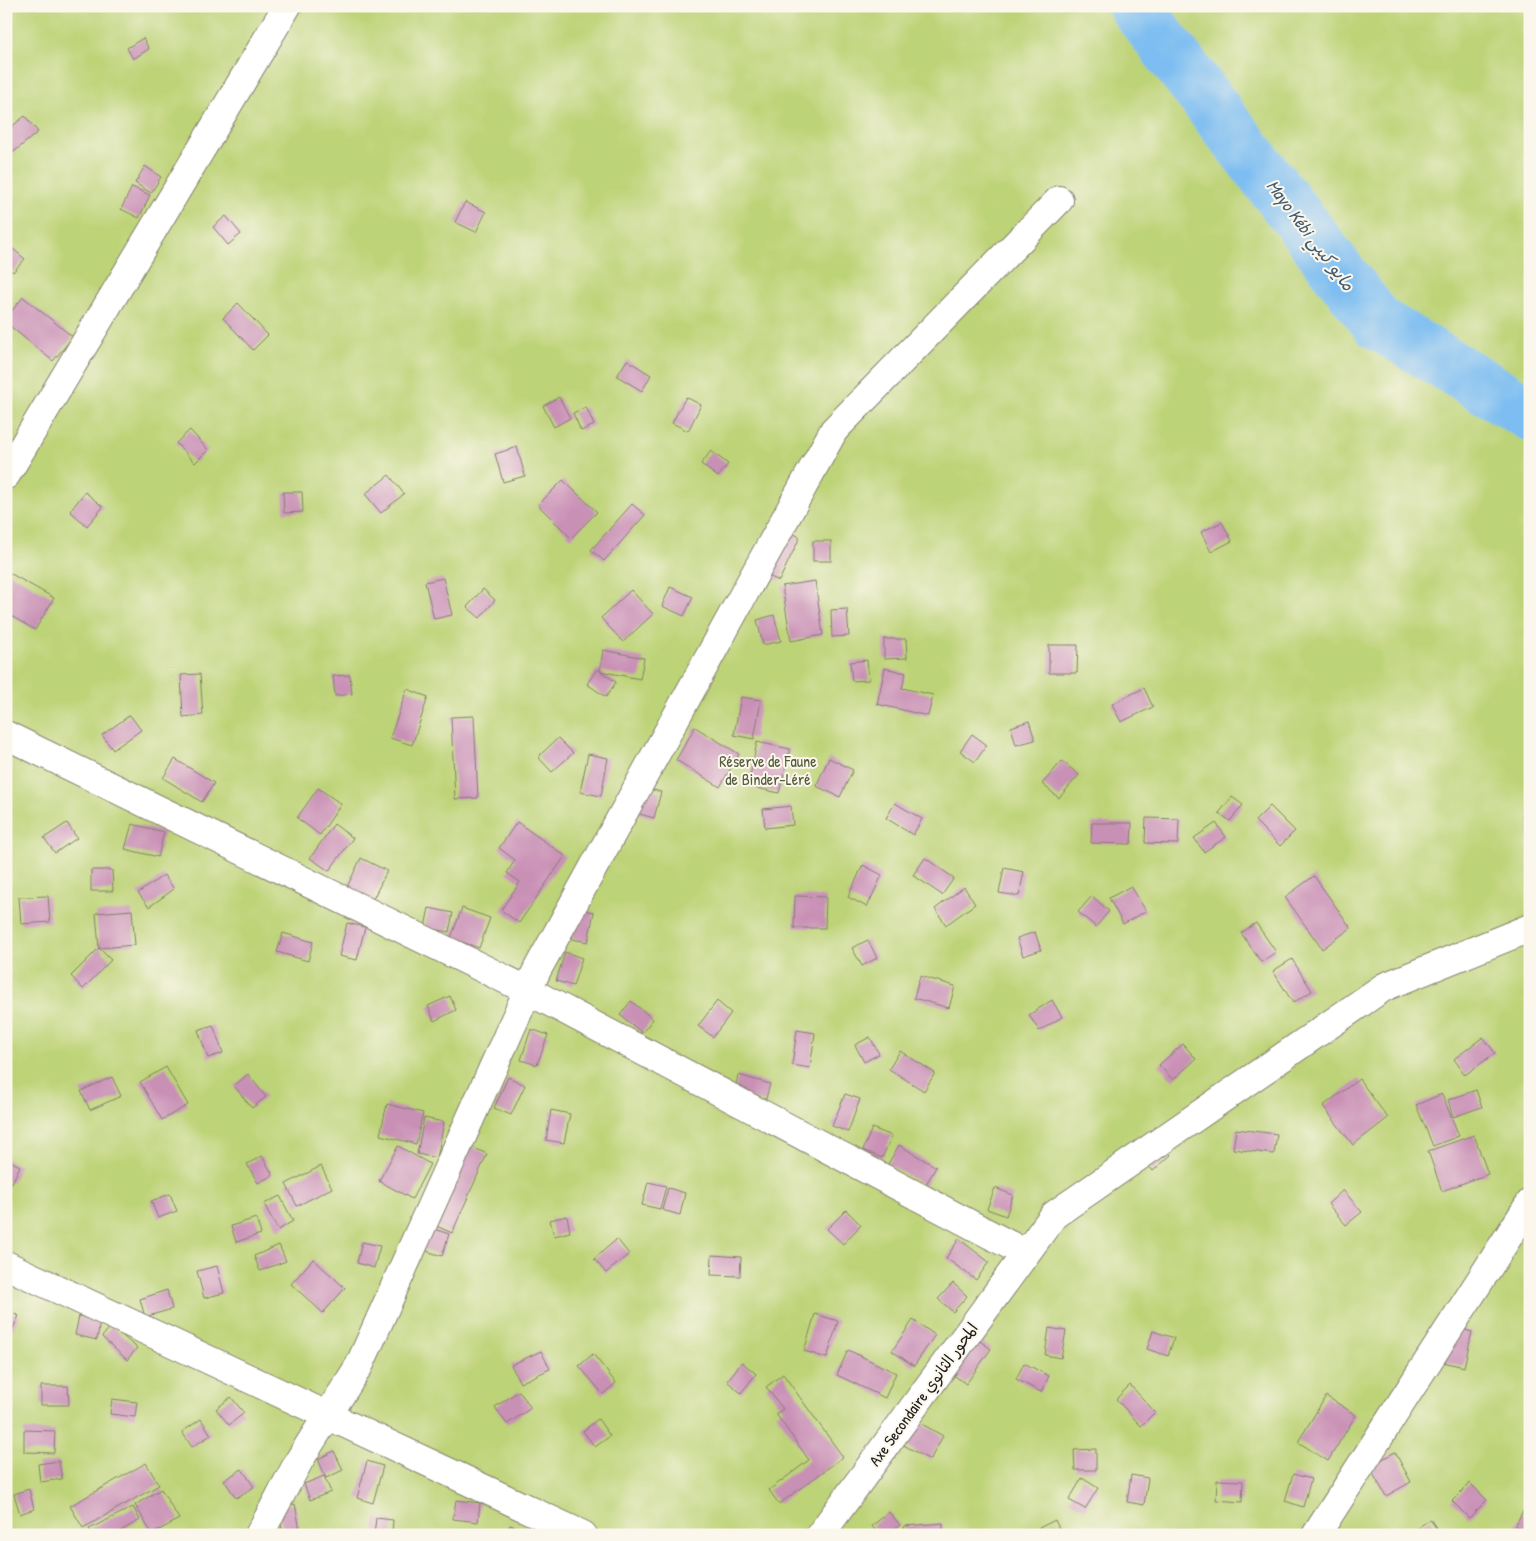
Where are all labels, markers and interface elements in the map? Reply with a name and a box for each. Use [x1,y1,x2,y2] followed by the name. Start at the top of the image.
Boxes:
[1258,174,1361,298] water label: Mayo Kébi مايو كيبي
[719,750,817,790] park label: Réserve de Faune de Binder-Léré
[863,1318,983,1471] street label: Axe Secondaire المحور الثانوي

